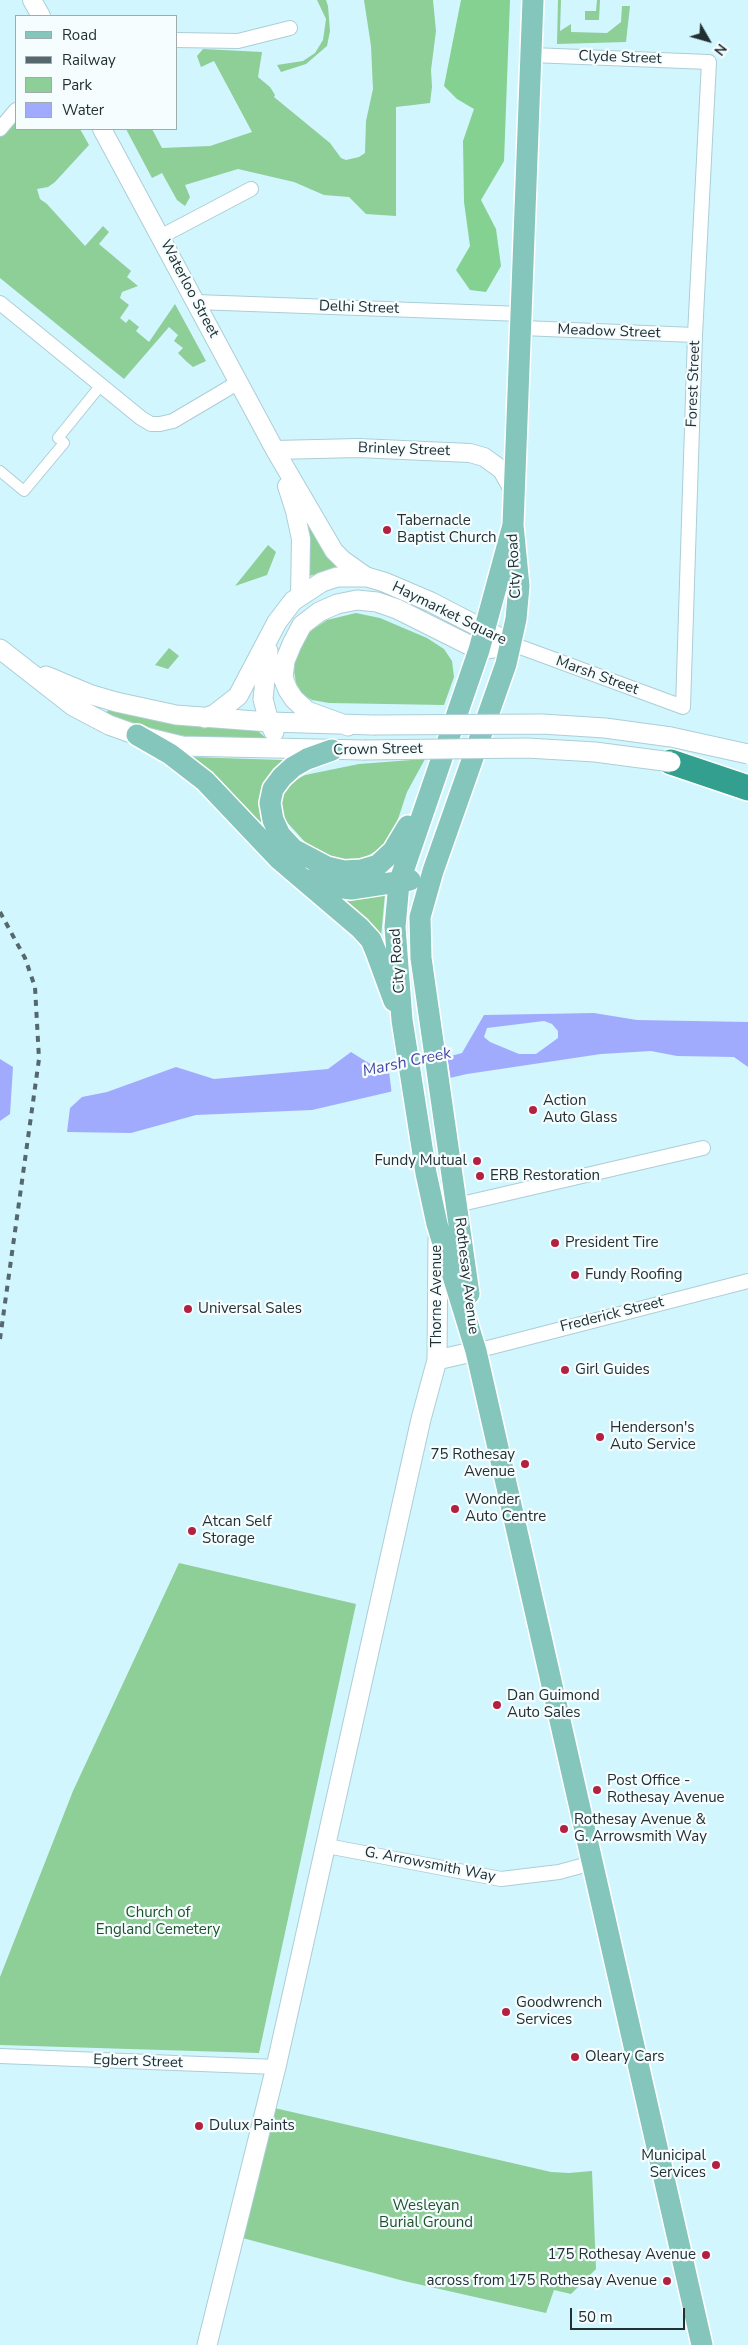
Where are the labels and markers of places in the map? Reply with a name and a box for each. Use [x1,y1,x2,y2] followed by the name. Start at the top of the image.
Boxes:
[397,512,497,547] place label: Tabernacle Baptist Church
[381,524,393,536] marker: Tabernacle Baptist Church
[543,1092,617,1127] place label: Action Auto Glass
[527,1104,539,1116] marker: Action Auto Glass
[374,1152,467,1170] place label: Fundy Mutual
[471,1155,483,1167] marker: Fundy Mutual
[490,1167,600,1185] place label: ERB Restoration
[474,1170,486,1182] marker: ERB Restoration
[565,1234,658,1252] place label: President Tire
[549,1237,561,1249] marker: President Tire
[585,1266,682,1284] place label: Fundy Roofing
[569,1269,581,1281] marker: Fundy Roofing
[198,1300,302,1318] place label: Universal Sales
[182,1303,194,1315] marker: Universal Sales
[575,1361,650,1379] place label: Girl Guides
[559,1364,571,1376] marker: Girl Guides
[610,1419,696,1454] place label: Henderson's Auto Service
[594,1431,606,1443] marker: Henderson's Auto Service
[430,1446,515,1481] place label: 75 Rothesay Avenue
[519,1458,531,1470] marker: 75 Rothesay Avenue
[465,1491,546,1526] place label: Wonder Auto Centre
[449,1503,461,1515] marker: Wonder Auto Centre
[202,1513,272,1548] place label: Atcan Self Storage
[186,1525,198,1537] marker: Atcan Self Storage
[507,1687,600,1722] place label: Dan Guimond Auto Sales
[491,1699,503,1711] marker: Dan Guimond Auto Sales
[607,1772,725,1807] place label: Post Office - Rothesay Avenue
[591,1784,603,1796] marker: Post Office - Rothesay Avenue
[574,1811,707,1846] place label: Rothesay Avenue & G. Arrowsmith Way
[558,1823,570,1835] marker: Rothesay Avenue & G. Arrowsmith Way
[516,1994,602,2029] place label: Goodwrench Services
[500,2006,512,2018] marker: Goodwrench Services
[585,2048,664,2066] place label: Oleary Cars
[569,2051,581,2063] marker: Oleary Cars
[209,2117,295,2135] place label: Dulux Paints
[193,2120,205,2132] marker: Dulux Paints
[641,2147,706,2182] place label: Municipal Services
[710,2159,722,2171] marker: Municipal Services
[548,2246,696,2264] place label: 175 Rothesay Avenue
[700,2249,712,2261] marker: 175 Rothesay Avenue
[426,2272,657,2290] place label: across from 175 Rothesay Avenue
[661,2275,673,2287] marker: across from 175 Rothesay Avenue

